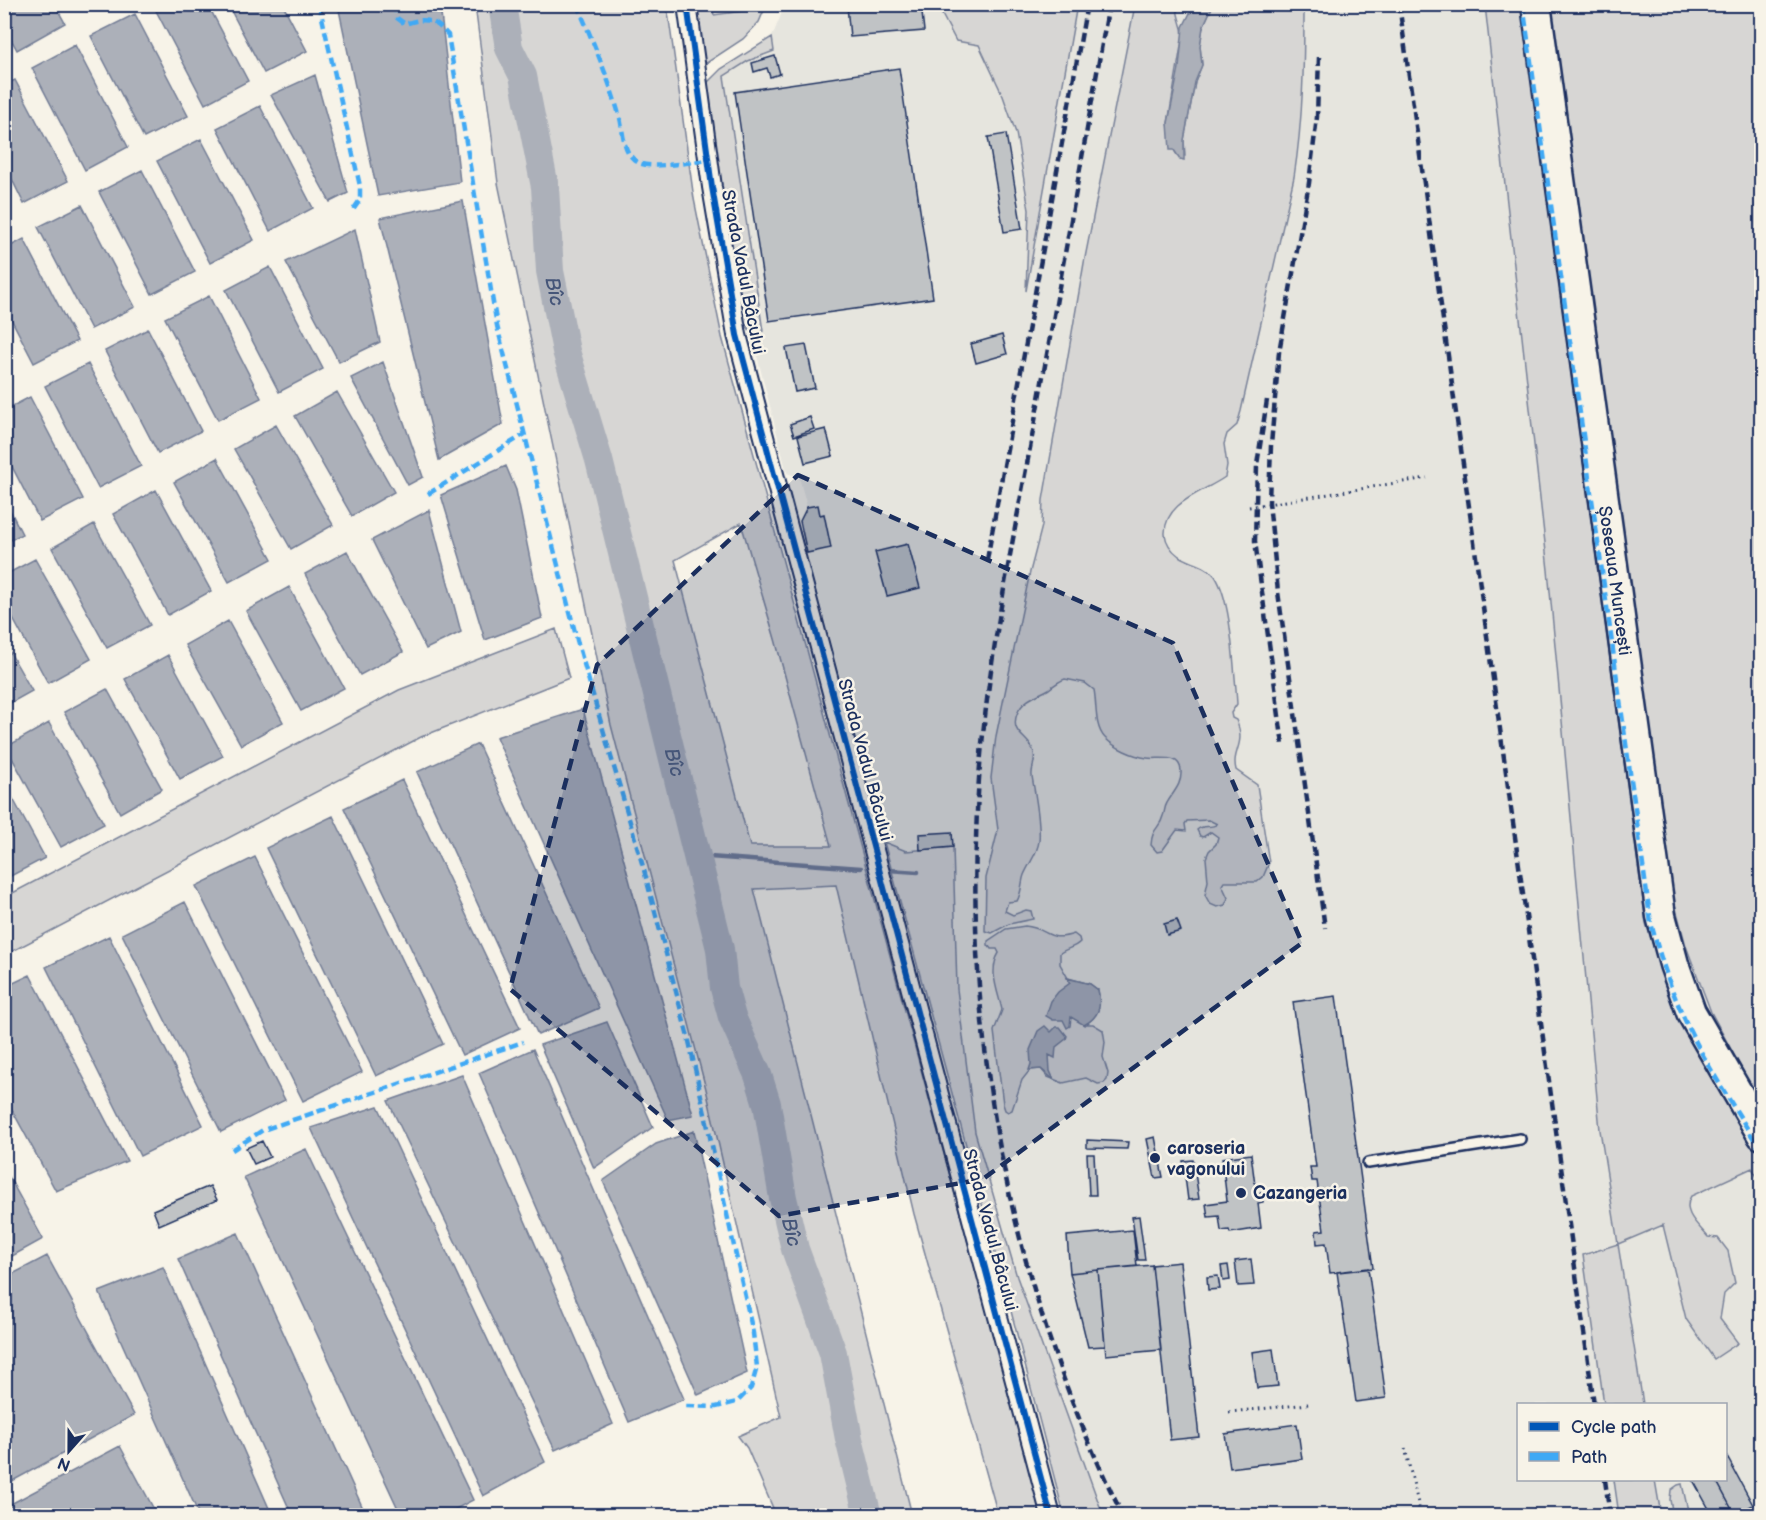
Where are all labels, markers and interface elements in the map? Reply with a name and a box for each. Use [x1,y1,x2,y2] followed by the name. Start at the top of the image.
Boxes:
[717,188,769,356] street label: Strada Vadul Bâcului
[539,275,569,308] water label: Bîc
[1594,505,1636,657] street label: Șoseaua Muncești
[833,677,897,843] street label: Strada Vadul Bâcului
[659,745,689,780] water label: Bîc
[1166,1138,1245,1180] place label: caroseria vagonului
[958,1147,1022,1313] street label: Strada Vadul Bâcului
[1148,1151,1162,1165] marker: caroseria vagonului
[1253,1183,1347,1204] place label: Cazangeria
[1234,1186,1248,1200] marker: Cazangeria
[776,1215,806,1249] water label: Bîc
[1517,1403,1727,1481] legend
[1571,1417,1657,1438] text: Cycle path
[39,1421,99,1481] north arrow
[1571,1447,1607,1468] text: Path
[55,1453,73,1475] text: N

